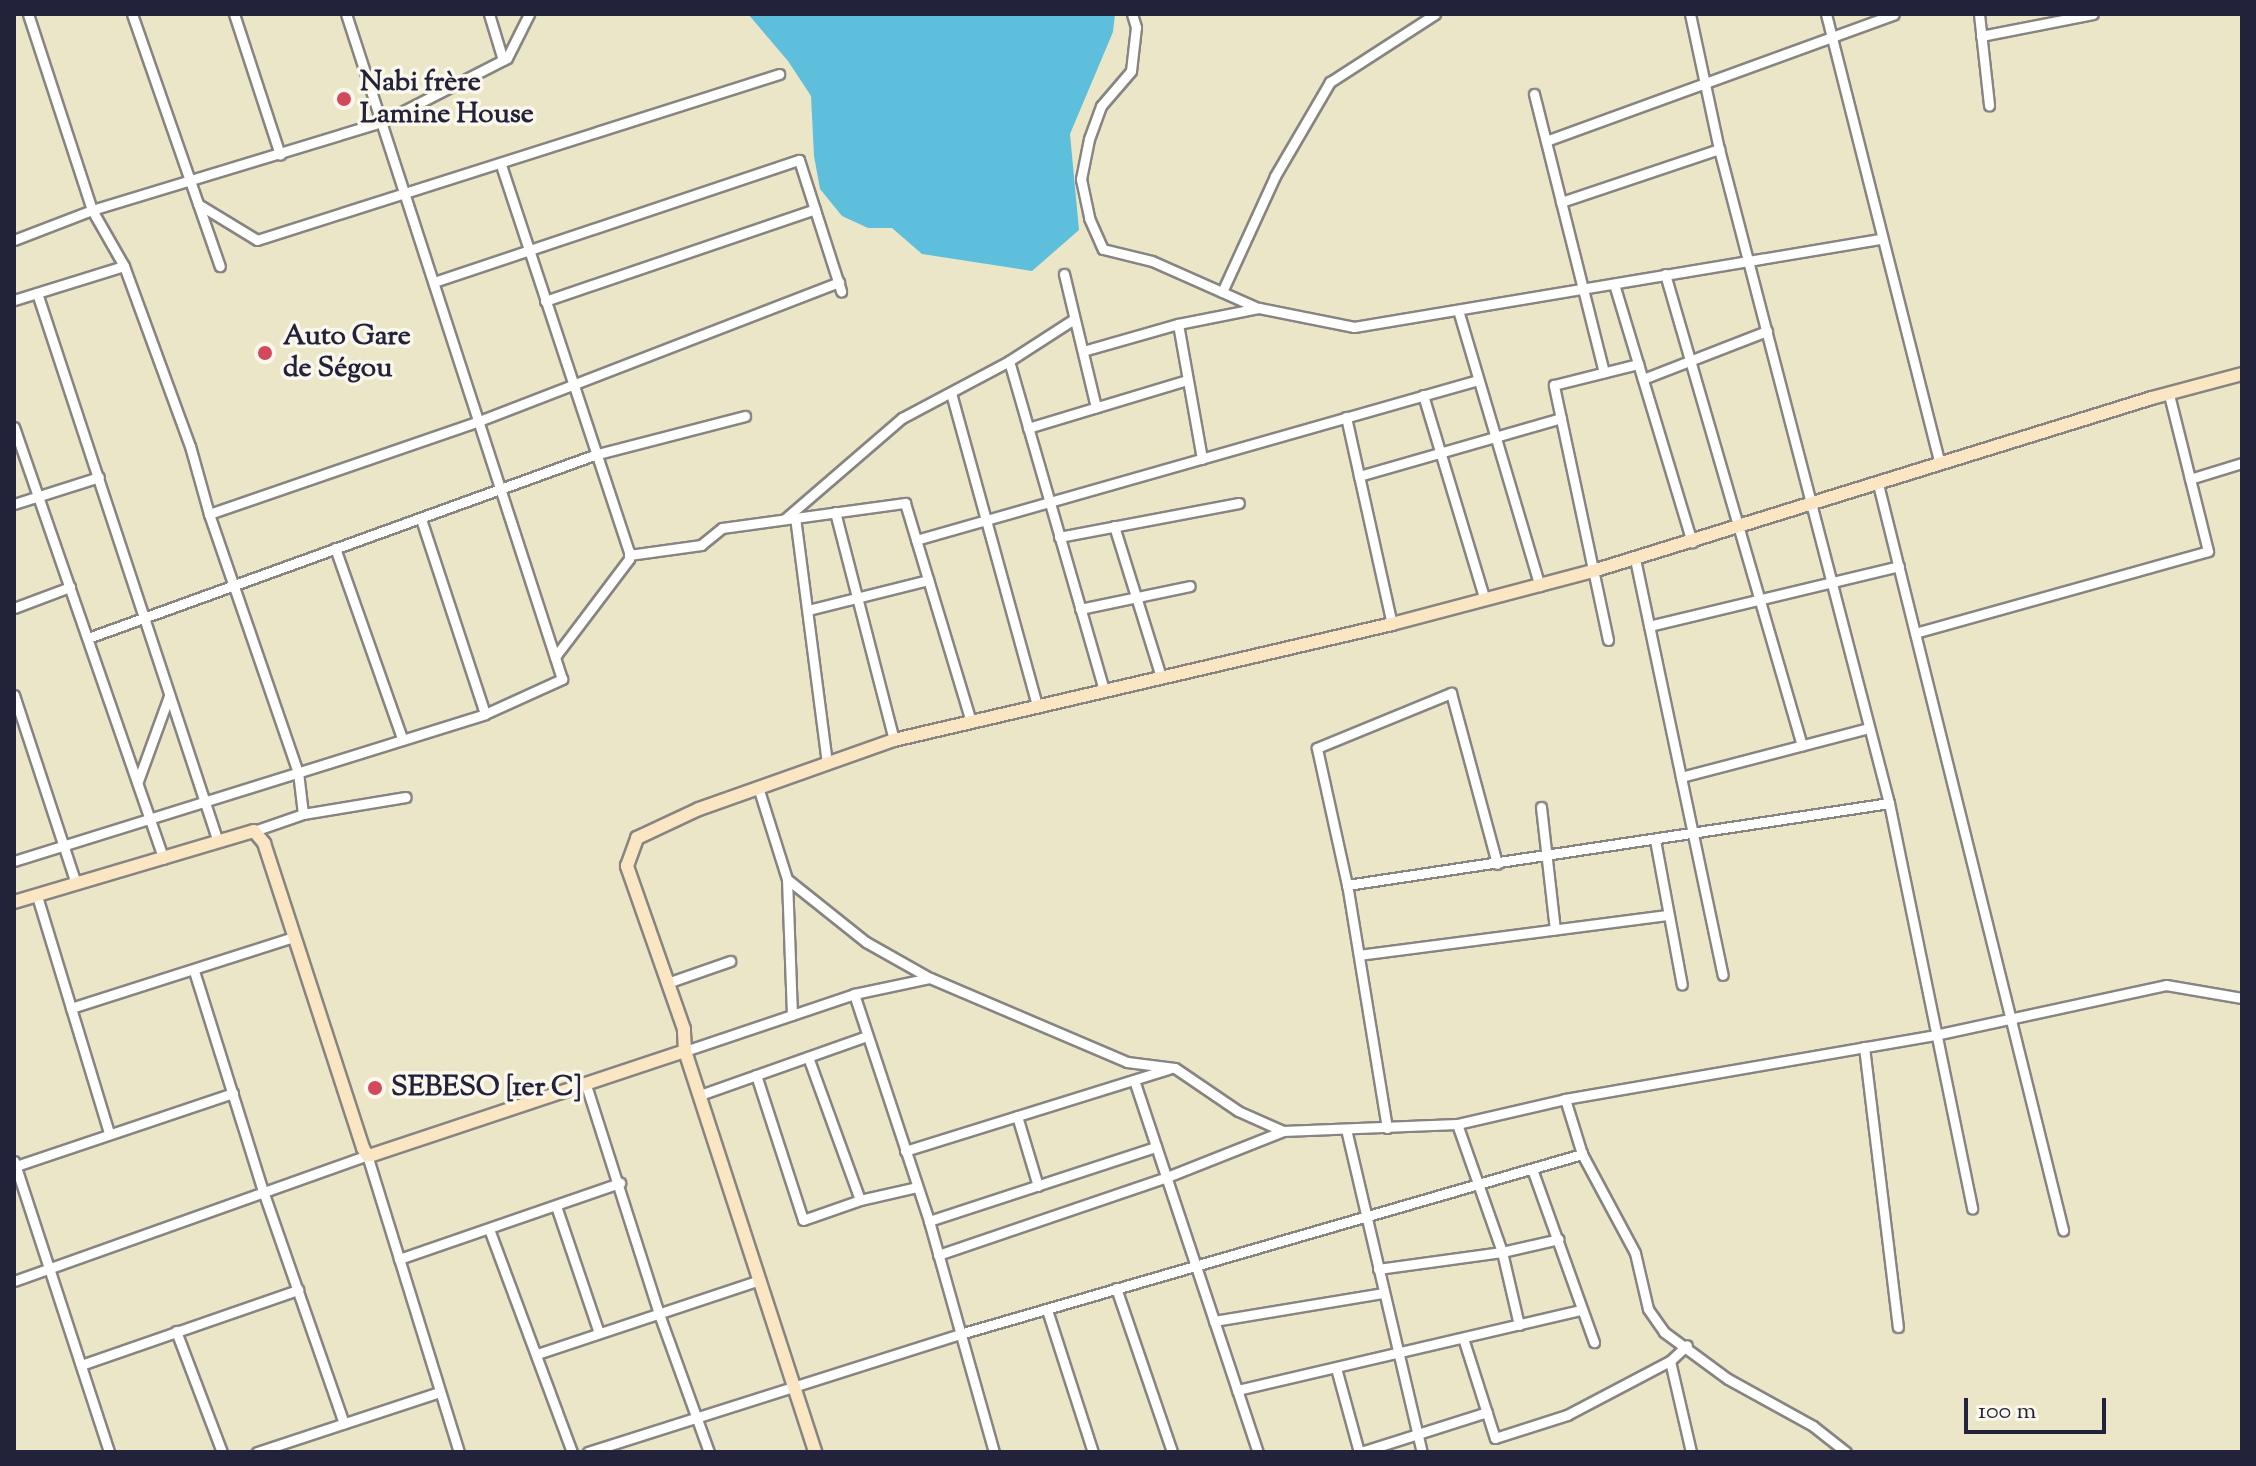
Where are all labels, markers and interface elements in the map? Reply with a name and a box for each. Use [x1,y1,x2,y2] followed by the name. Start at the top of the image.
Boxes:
[360,66,534,132] place label: Nabi frère Lamine House
[335,90,353,108] marker: Nabi frère Lamine House
[283,320,411,386] place label: Auto Gare de Ségou
[254,342,276,364] marker: Auto Gare de Ségou
[391,1071,582,1105] place label: SEBESO [1er C]
[366,1079,384,1097] marker: SEBESO [1er C]
[1968,1382,2110,1432] scale bar
[1978,1395,2036,1429] text: 100 m

